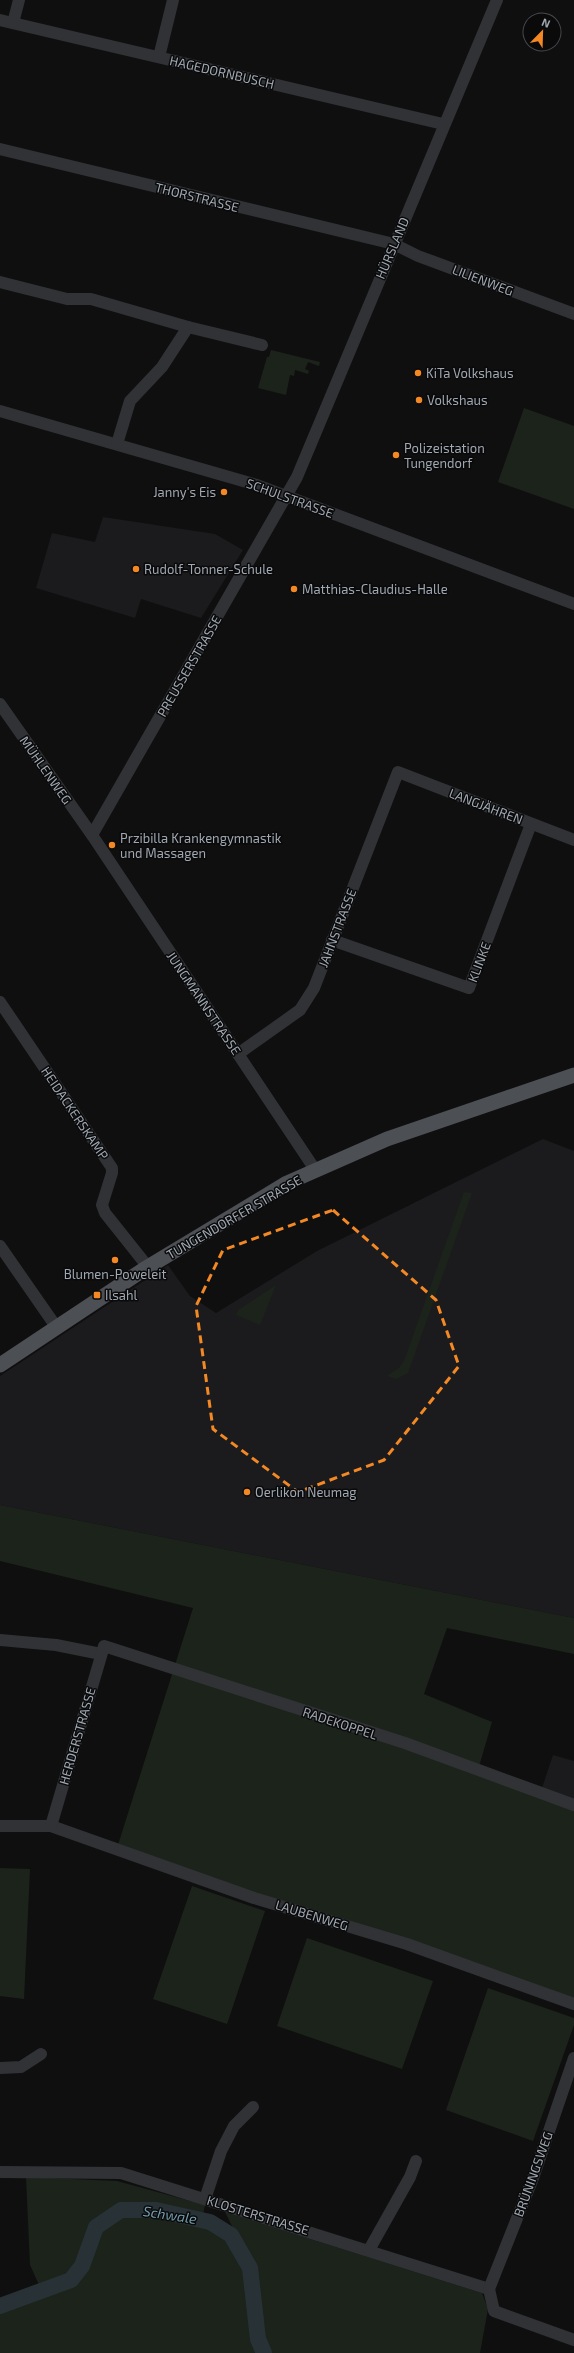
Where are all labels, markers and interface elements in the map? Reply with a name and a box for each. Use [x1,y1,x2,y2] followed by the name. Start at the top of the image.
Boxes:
[522,12,562,52] north arrow
[540,15,552,30] text: N
[168,52,276,92] street label: HAGEDORNBUSCH
[153,179,241,215] street label: THORSTRASSE
[372,215,412,281] street label: HÜRSLAND
[450,261,516,299] street label: LILIENWEG
[426,365,514,381] place label: KiTa Volkshaus
[413,368,423,378] marker: KiTa Volkshaus
[427,392,488,408] place label: Volkshaus
[414,395,424,405] marker: Volkshaus
[404,440,485,471] place label: Polizeistation Tungendorf
[391,450,401,460] marker: Polizeistation Tungendorf
[244,475,336,521] street label: SCHULSTRASSE
[153,484,216,500] place label: Janny's Eis
[219,487,229,497] marker: Janny's Eis
[144,561,273,577] place label: Rudolf-Tonner-Schule
[131,564,141,574] marker: Rudolf-Tonner-Schule
[302,581,448,597] place label: Matthias-Claudius-Halle
[289,584,299,594] marker: Matthias-Claudius-Halle
[153,612,225,720] street label: PREUSSERSTRASSE
[17,733,75,807] street label: MÜHLENWEG
[447,785,525,827] street label: LANGJÄHREN
[120,830,282,861] place label: Przibilla Krankengymnastik und Massagen
[107,840,117,850] marker: Przibilla Krankengymnastik und Massagen
[315,886,359,970] street label: JAHNSTRASSE
[464,940,494,984] street label: KLINKE
[164,948,244,1058] street label: JUNGMANNSTRASSE
[38,1064,112,1163] street label: HEIDACKERSKAMP
[164,1172,304,1262] street label: TUNGENDORFER STRASSE
[110,1255,120,1265] marker: Blumen-Poweleit
[64,1266,166,1282] place label: Blumen-Poweleit
[105,1287,138,1303] place label: Ilsahl
[92,1290,102,1300] marker: Ilsahl
[255,1484,357,1500] place label: Oerlikon Neumag
[242,1487,252,1497] marker: Oerlikon Neumag
[55,1685,99,1787] street label: HERDERSTRASSE
[301,1703,380,1743] street label: RADEKOPPEL
[274,1896,350,1934] street label: LAUBENWEG
[510,2129,556,2219] street label: BRÜNINGSWEG
[205,2192,311,2238] street label: KLOSTERSTRASSE
[142,2202,199,2227] water label: Schwale

